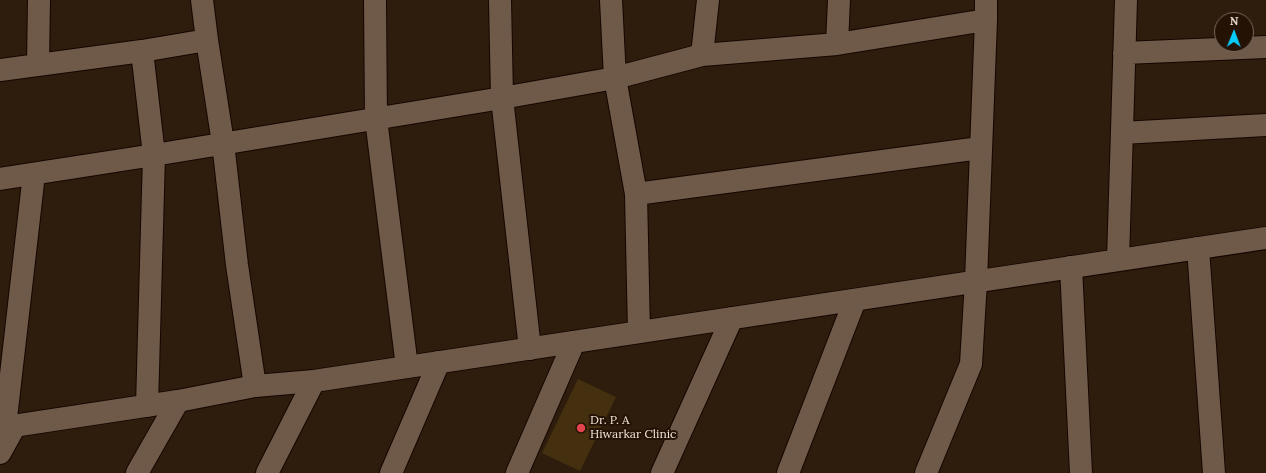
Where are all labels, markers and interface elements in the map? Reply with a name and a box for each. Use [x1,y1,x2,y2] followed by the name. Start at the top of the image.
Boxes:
[1214,12,1254,52] north arrow
[1230,14,1239,28] text: N
[590,414,676,442] place label: Dr. P. A Hiwarkar Clinic
[575,422,587,434] marker: Dr. P. A Hiwarkar Clinic

